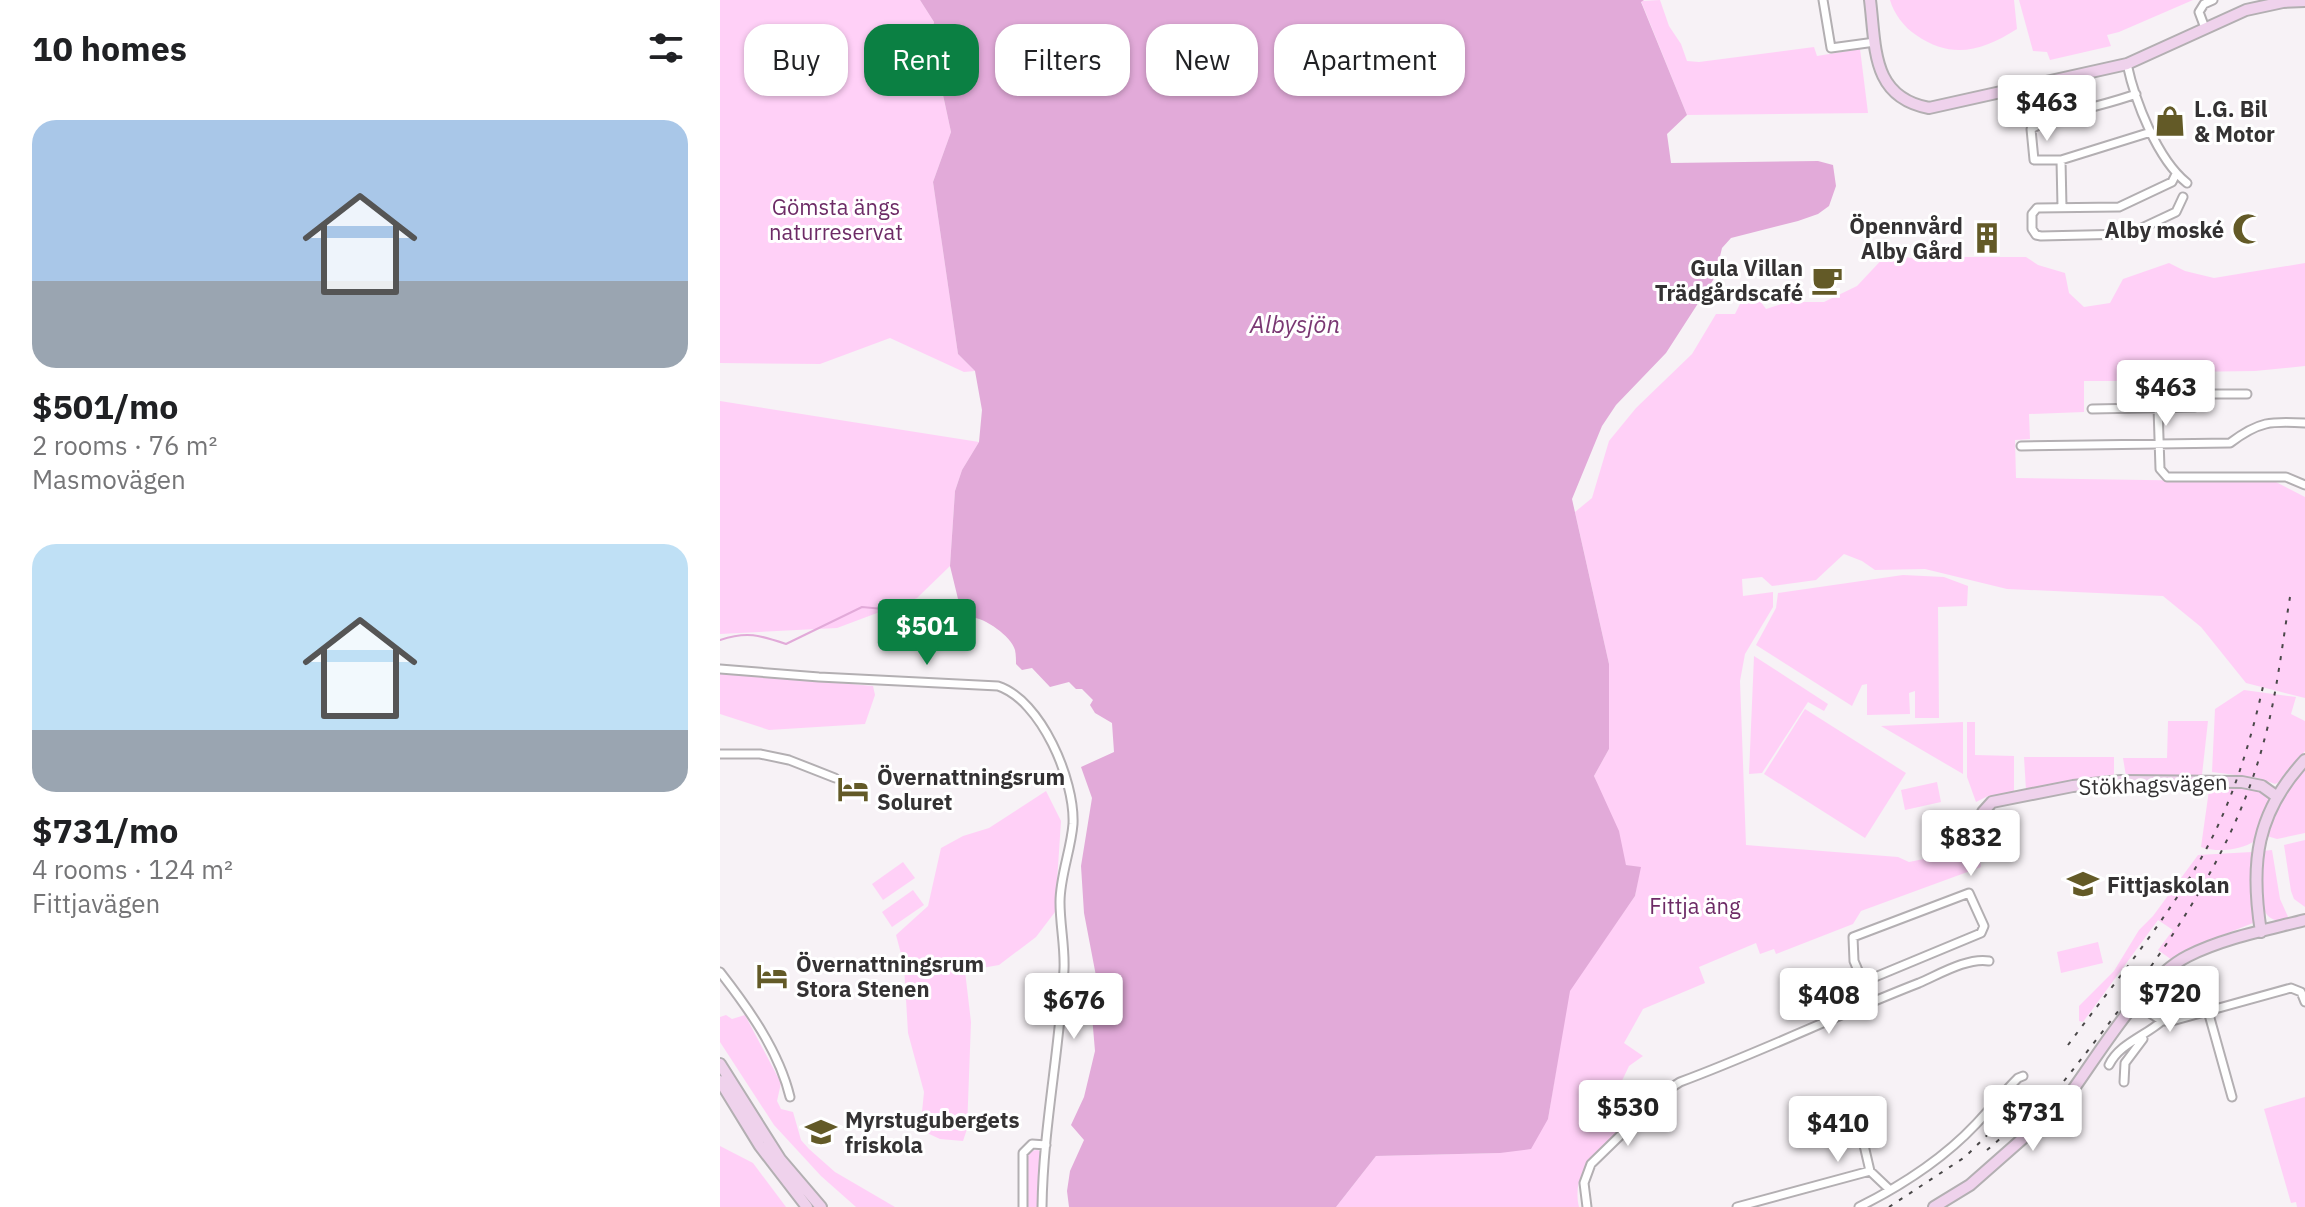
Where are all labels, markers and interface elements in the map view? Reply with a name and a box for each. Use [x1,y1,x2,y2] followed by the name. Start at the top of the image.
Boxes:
[744,24,848,96] chip: Buy
[864,24,979,96] chip: Rent
[995,24,1130,96] chip: Filters
[1146,24,1258,96] chip: New
[1274,24,1465,96] chip: Apartment
[32,26,187,70] text: 10 homes
[644,26,688,70] icon: filters
[2000,75,2094,143] pin: $463
[2016,84,2078,118] text: $463
[2194,94,2275,148] place label: L.G. Bil & Motor
[2153,104,2187,138] shop icon: L.G. Bil & Motor
[288,172,432,316] icon: home
[769,192,903,246] park label: Gömsta ängs naturreservat
[1849,211,1963,265] place label: Öpennvård Alby Gård
[2231,212,2265,246] mosque icon: Alby moské
[2105,215,2224,244] place label: Alby moské
[1970,221,2004,255] building icon: Öpennvård Alby Gård
[1655,253,1803,307] place label: Gula Villan Trädgårdscafé
[1810,263,1844,297] cafe icon: Gula Villan Trädgårdscafé
[1249,308,1340,340] water label: Albysjön
[2119,360,2213,428] pin: $463
[2135,369,2197,403] text: $463
[32,384,179,428] text: $501/mo
[32,428,217,462] text: 2 rooms · 76 m²
[32,462,186,496] text: Masmovägen
[288,596,432,740] icon: home
[880,599,974,667] pin: $501
[896,608,958,642] text: $501
[877,762,1065,816] place label: Övernattningsrum Soluret
[2078,767,2228,801] street label: Stökhagsvägen
[836,772,870,806] hotel icon: Övernattningsrum Soluret
[32,808,179,852] text: $731/mo
[1924,810,2018,878] pin: $832
[1940,819,2002,853] text: $832
[32,852,233,886] text: 4 rooms · 124 m²
[2066,867,2100,901] school or university icon: Fittjaskolan
[2107,870,2230,899] place label: Fittjaskolan
[32,886,160,920] text: Fittjavägen
[1649,891,1741,920] park label: Fittja äng
[796,949,984,1003] place label: Övernattningsrum Stora Stenen
[755,959,789,993] hotel icon: Övernattningsrum Stora Stenen
[2123,966,2217,1034] pin: $720
[1782,968,1876,1036] pin: $408
[1027,973,1121,1041] pin: $676
[2139,975,2201,1009] text: $720
[1798,977,1860,1011] text: $408
[1043,982,1105,1016] text: $676
[1581,1080,1675,1148] pin: $530
[1986,1085,2080,1153] pin: $731
[1597,1089,1659,1123] text: $530
[2002,1094,2064,1128] text: $731
[1791,1096,1885,1164] pin: $410
[845,1105,1019,1159] place label: Myrstugubergets friskola
[1807,1105,1869,1139] text: $410
[804,1115,838,1149] school or university icon: Myrstugubergets friskola

